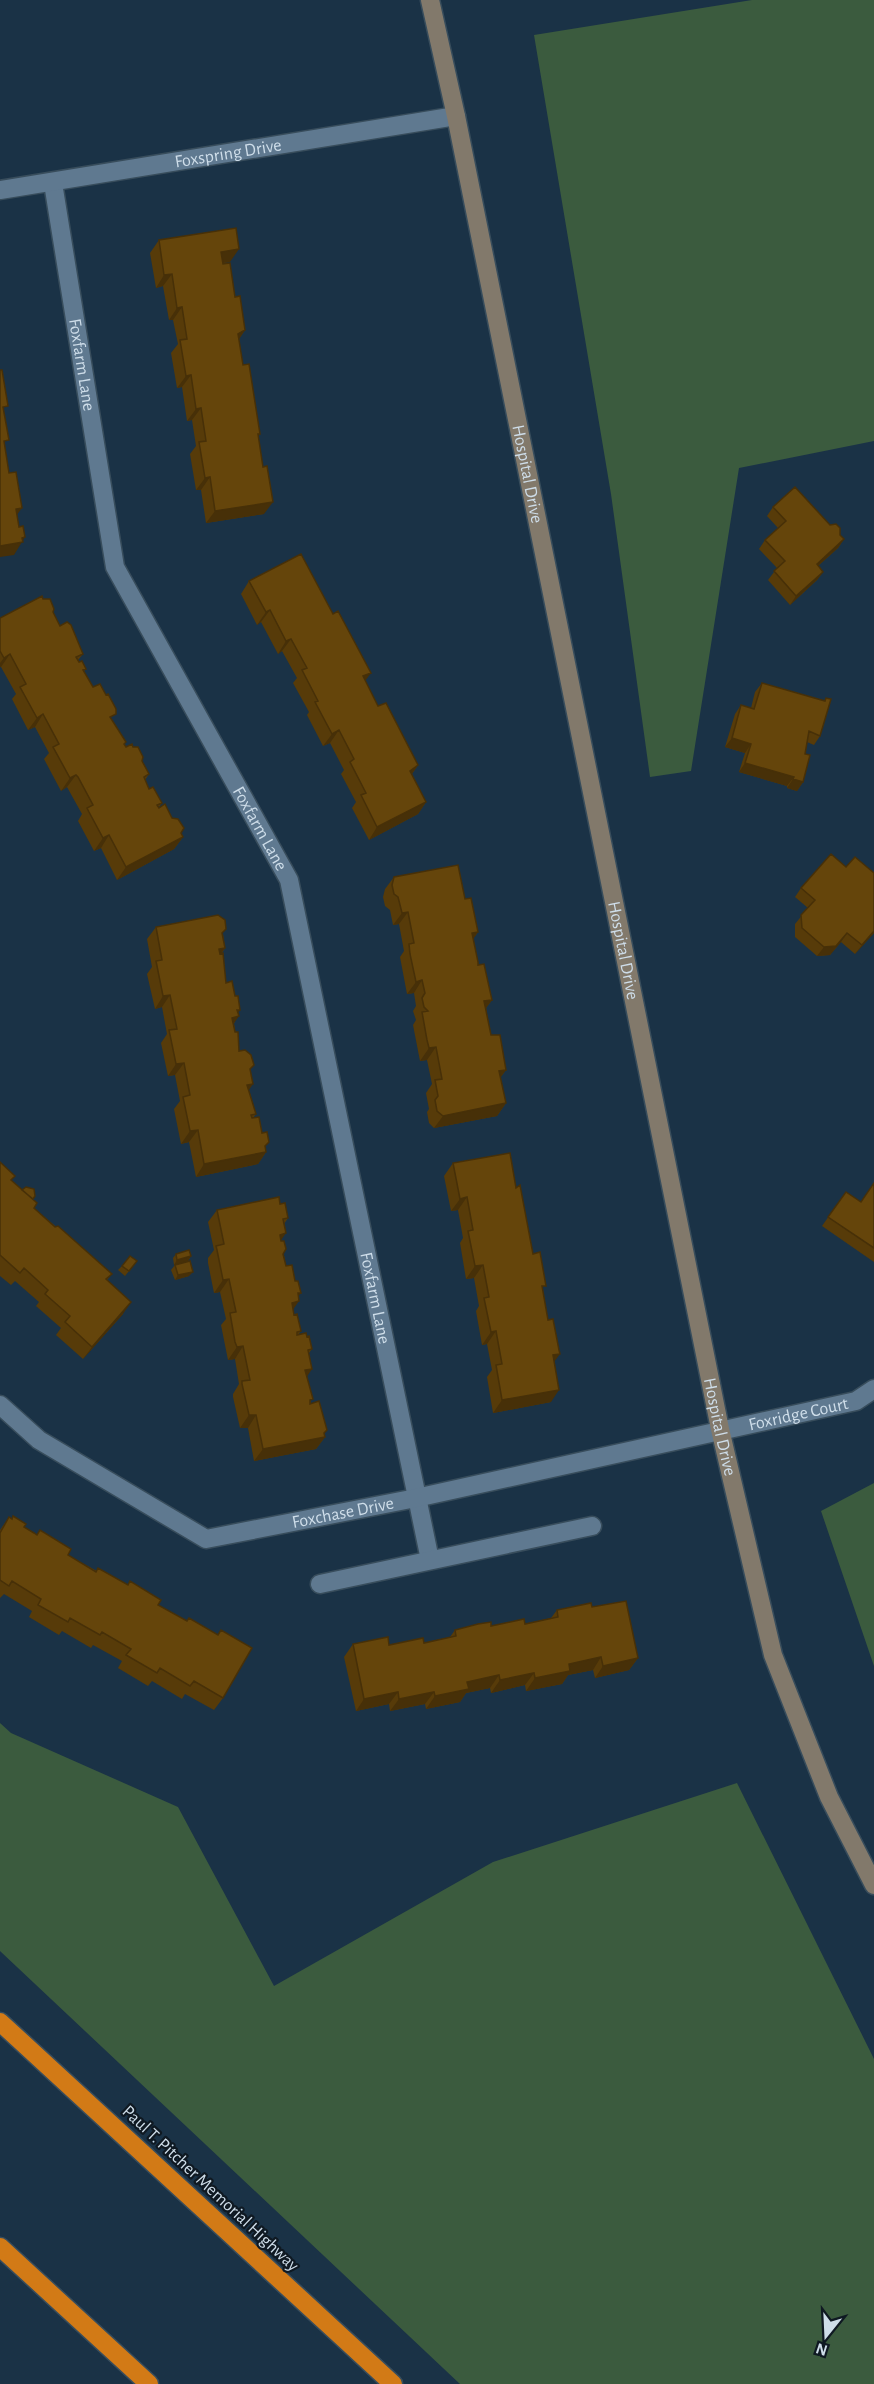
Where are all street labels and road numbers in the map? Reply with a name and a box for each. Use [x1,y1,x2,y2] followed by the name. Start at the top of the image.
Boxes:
[173,136,283,172] street label: Foxspring Drive
[65,317,98,412] street label: Foxfarm Lane
[508,423,546,525] street label: Hospital Drive
[229,784,290,874] street label: Foxfarm Lane
[604,900,641,1001] street label: Hospital Drive
[356,1251,393,1346] street label: Foxfarm Lane
[700,1376,739,1478] street label: Hospital Drive
[747,1395,850,1434] street label: Foxridge Court
[291,1495,396,1532] street label: Foxchase Drive
[119,2102,302,2275] street label: Paul T. Pitcher Memorial Highway

